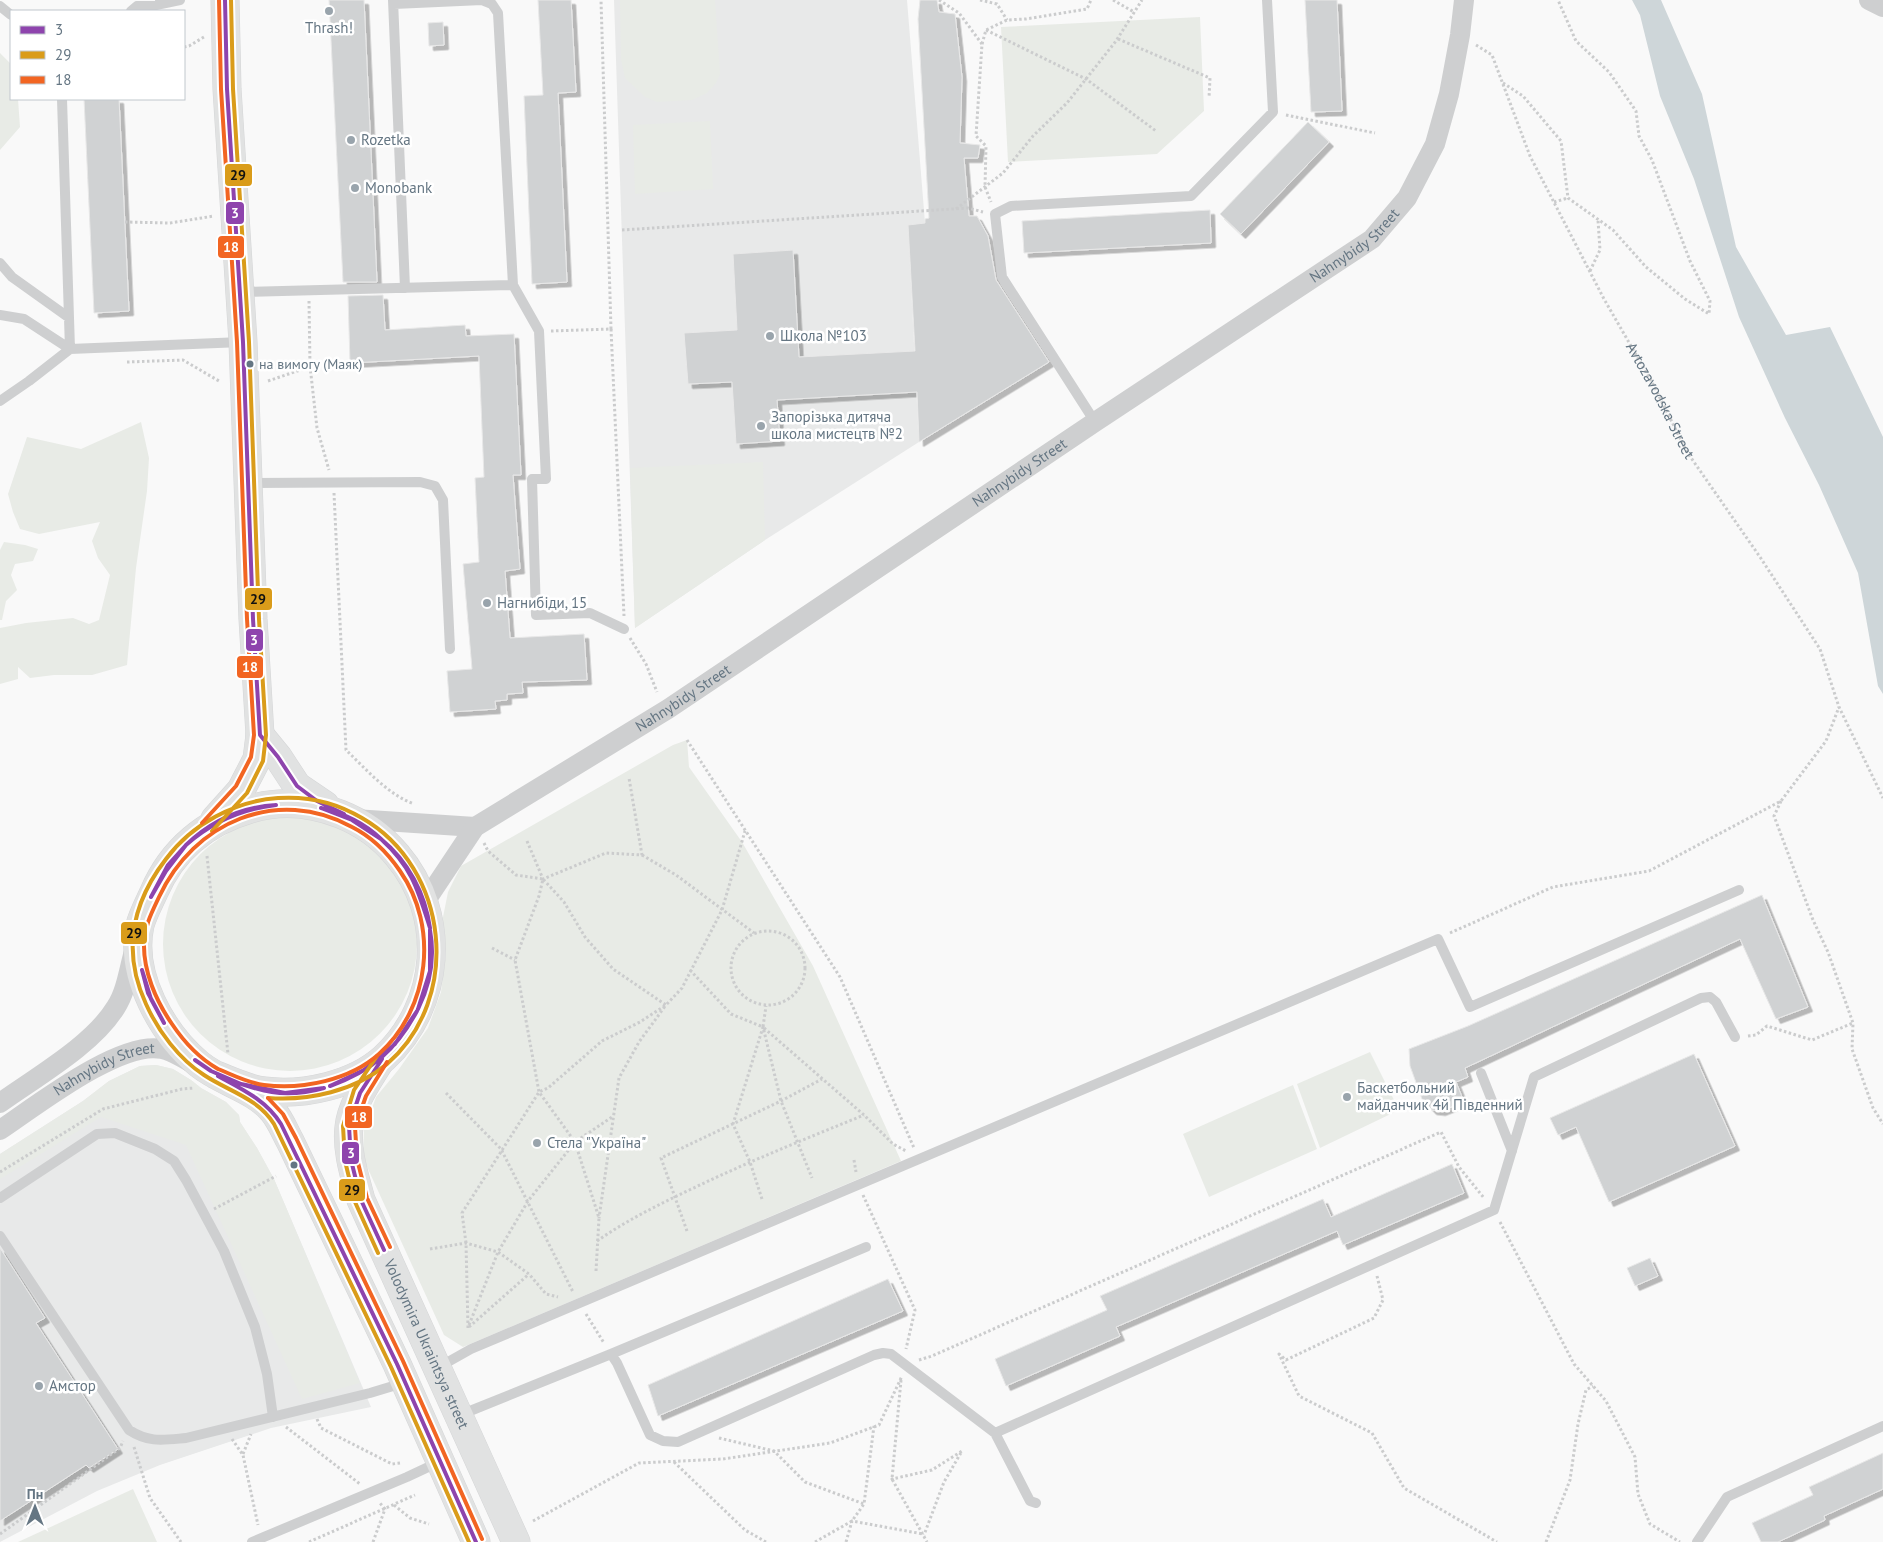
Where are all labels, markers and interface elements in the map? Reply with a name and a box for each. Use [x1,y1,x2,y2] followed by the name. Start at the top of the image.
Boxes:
[323,5,335,17] marker: Thrash!
[10,10,185,100] legend
[305,18,353,37] place label: Thrash!
[55,20,63,39] text: 3
[55,45,71,64] text: 29
[55,70,71,89] text: 18
[361,130,411,149] place label: Rozetka
[345,134,357,146] marker: Rozetka
[224,163,253,187] line badge: 29
[230,166,246,184] text: 29
[365,178,433,197] place label: Monobank
[349,182,361,194] marker: Monobank
[225,201,245,225] line badge: 3
[231,204,239,222] text: 3
[1306,204,1403,287] street label: Nahnybidy Street
[217,235,245,259] line badge: 18
[223,238,239,256] text: 18
[780,326,867,345] place label: Школа №103
[764,330,776,342] marker: Школа №103
[1622,339,1699,463] street label: Avtozavodska Street
[259,355,363,373] place label: на вимогу (Маяк)
[245,359,255,369] marker: на вимогу (Маяк)
[771,407,903,443] place label: Запорізька дитяча школа мистецтв №2
[755,420,767,432] marker: Запорізька дитяча школа мистецтв №2
[968,434,1070,511] street label: Nahnybidy Street
[244,587,273,611] line badge: 29
[250,590,266,608] text: 29
[497,593,587,612] place label: Нагнибіди, 15
[481,597,493,609] marker: Нагнибіди, 15
[245,628,264,652] line badge: 3
[250,631,258,649] text: 3
[236,655,264,679] line badge: 18
[242,658,258,676] text: 18
[632,660,734,736] street label: Nahnybidy Street
[120,921,148,945] line badge: 29
[126,924,142,942] text: 29
[50,1038,155,1100] street label: Nahnybidy Street
[1357,1078,1523,1114] place label: Баскетбольний майданчик 4й Південний
[1341,1091,1353,1103] marker: Баскетбольний майданчик 4й Південний
[344,1105,373,1129] line badge: 18
[351,1108,367,1126] text: 18
[547,1133,646,1152] place label: Стела "Україна"
[531,1137,543,1149] marker: Стела "Україна"
[341,1141,360,1165] line badge: 3
[347,1144,355,1162] text: 3
[289,1160,299,1170] unlabelled marker
[338,1178,366,1202] line badge: 29
[344,1181,360,1199] text: 29
[380,1255,474,1432] street label: Volodymira Ukraintsya street
[49,1376,96,1395] place label: Амстор
[33,1380,45,1392] marker: Амстор
[10,1482,60,1532] north arrow
[27,1485,43,1503] text: Пн

